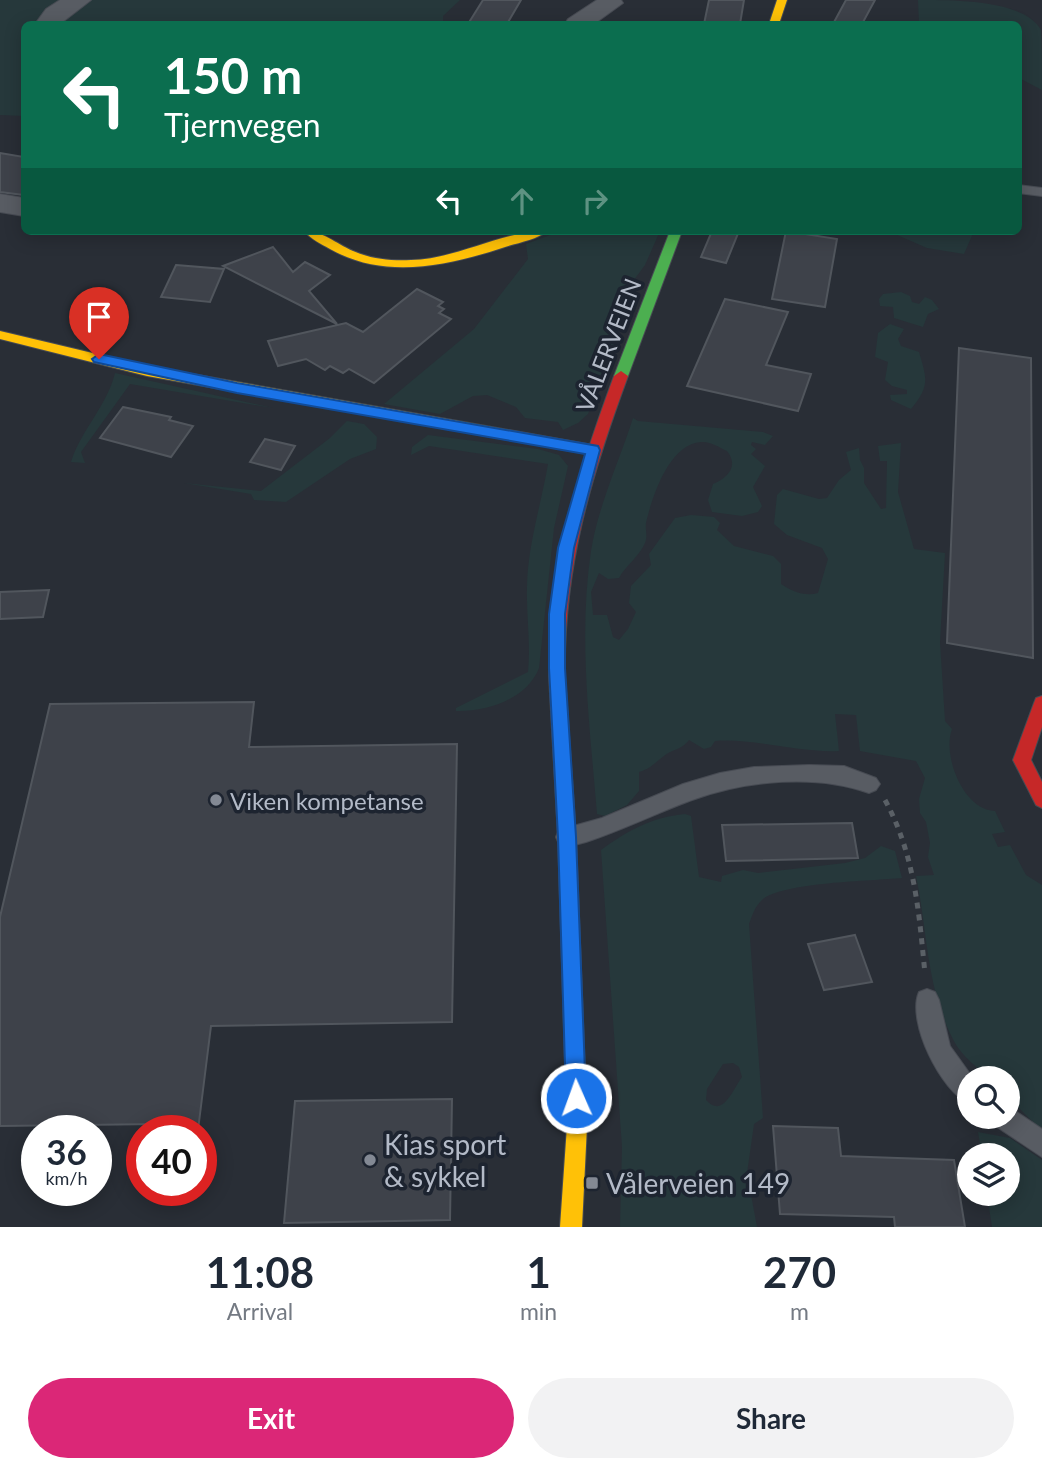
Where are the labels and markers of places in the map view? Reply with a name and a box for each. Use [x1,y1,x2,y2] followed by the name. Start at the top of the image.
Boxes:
[69,287,129,359] pin
[230,786,424,815] place label: Viken kompetanse
[208,792,224,808] marker: Viken kompetanse
[384,1127,506,1193] place label: Kias sport & sykkel
[362,1152,378,1168] marker: Kias sport & sykkel
[606,1166,790,1200] place label: Vålerveien 149
[584,1175,600,1191] marker: Vålerveien 149

